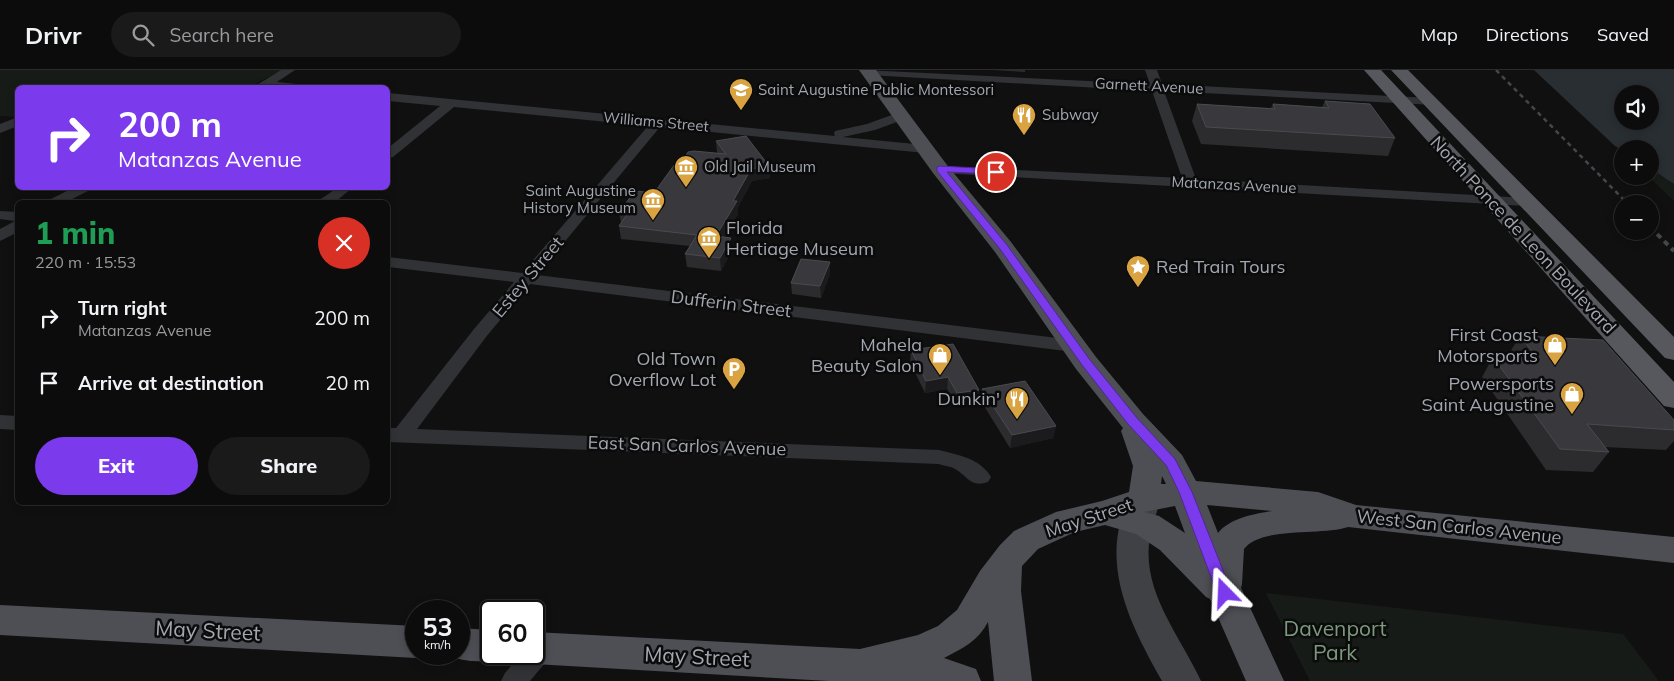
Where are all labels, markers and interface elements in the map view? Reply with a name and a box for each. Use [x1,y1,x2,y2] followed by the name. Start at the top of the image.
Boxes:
[111,12,461,57] search box
[25,20,81,50] text: Drivr
[129,21,157,49] icon: search
[169,23,274,47] text: Search here
[1421,23,1458,46] text: Map
[1486,23,1569,46] text: Directions
[1597,23,1649,46] text: Saved
[1094,73,1204,98] street label: Garnett Avenue
[728,77,754,111] school or university icon: Saint Augustine Public Montessori
[758,80,994,99] place label: Saint Augustine Public Montessori
[1614,85,1659,240] map controls
[1614,85,1659,130] button: sound
[118,102,222,146] text: 200 m
[1011,102,1037,136] restaurant icon: Subway
[35,105,100,170] icon: right
[1042,105,1099,124] place label: Subway
[602,107,710,136] street label: Williams Street
[1426,131,1621,338] street label: North Ponce de Leon Boulevard
[1614,140,1659,185] button: +
[118,145,302,173] text: Matanzas Avenue
[975,151,1017,193] pin
[673,154,699,188] museum icon: Old Jail Museum
[704,157,816,176] place label: Old Jail Museum
[982,158,1010,186] icon: arrive
[1171,172,1297,197] street label: Matanzas Avenue
[523,181,636,217] place label: Saint Augustine History Museum
[640,187,666,221] museum icon: Saint Augustine History Museum
[1614,195,1659,240] button: −
[35,214,115,252] text: 1 min
[726,216,874,260] place label: Florida Hertiage Museum
[318,217,370,269] button: close
[696,225,722,259] museum icon: Florida Hertiage Museum
[487,231,568,322] street label: Estey Street
[35,252,136,272] text: 220 m · 15:53
[1125,254,1151,288] place icon: Red Train Tours
[1156,255,1285,278] place label: Red Train Tours
[670,285,793,322] street label: Dufferin Street
[78,296,167,320] text: Turn right
[35,304,63,332] icon: right
[314,306,370,330] text: 200 m
[78,320,212,340] text: Matanzas Avenue
[1437,323,1538,367] place label: First Coast Motorsports
[1542,332,1568,366] shop icon: First Coast Motorsports
[811,333,922,377] place label: Mahela Beauty Salon
[927,342,953,376] shop icon: Mahela Beauty Salon
[609,347,716,391] place label: Old Town Overflow Lot
[721,356,747,390] parking icon: Old Town Overflow Lot
[35,369,63,397] icon: arrive
[78,371,264,395] text: Arrive at destination
[326,371,370,395] text: 20 m
[1422,372,1554,416] place label: Powersports Saint Augustine
[1559,381,1585,415] shop icon: Powersports Saint Augustine
[1004,386,1030,420] restaurant icon: Dunkin'
[938,387,1000,410] place label: Dunkin'
[587,431,787,460] street label: East San Carlos Avenue
[35,437,198,495] button: Exit
[208,437,370,495] button: Share
[1042,493,1135,542] street label: May Street
[1355,504,1563,549] street label: West San Carlos Avenue
[1198,566,1250,618] position arrow
[480,600,545,665] speed limit sign: 60
[422,611,453,642] text: 53
[155,614,261,646] street label: May Street
[1283,615,1387,665] park label: Davenport Park
[424,637,451,652] text: km/h
[644,640,750,672] street label: May Street

